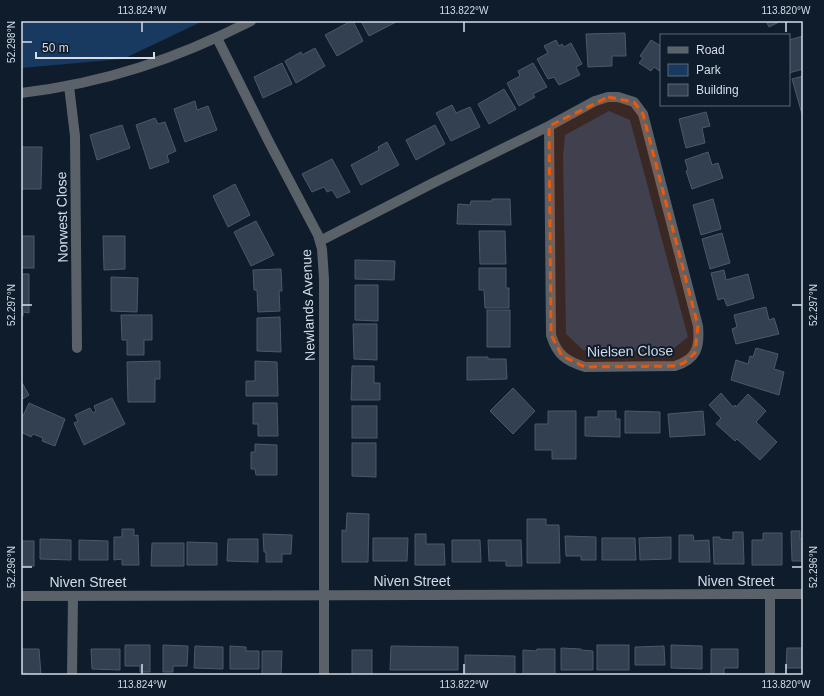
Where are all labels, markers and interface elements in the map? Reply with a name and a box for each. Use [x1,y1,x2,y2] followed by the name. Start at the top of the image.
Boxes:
[118,5,167,16] text: 113.824°W
[440,5,489,16] text: 113.822°W
[762,5,811,16] text: 113.820°W
[6,21,17,63] text: 52.298°N
[36,34,154,60] scale bar
[660,34,790,106] legend
[42,41,69,55] text: 50 m
[696,43,725,57] text: Road
[696,63,722,77] text: Park
[696,83,739,97] text: Building
[53,171,71,263] street label: Norwest Close
[298,249,318,361] street label: Newlands Avenue
[6,284,17,326] text: 52.297°N
[808,284,819,326] text: 52.297°N
[587,342,674,360] street label: Nielsen Close
[6,546,17,588] text: 52.296°N
[808,546,819,588] text: 52.296°N
[373,573,451,589] street label: Niven Street
[697,573,775,589] street label: Niven Street
[49,574,127,590] street label: Niven Street
[118,679,167,690] text: 113.824°W
[440,679,489,690] text: 113.822°W
[762,679,811,690] text: 113.820°W

